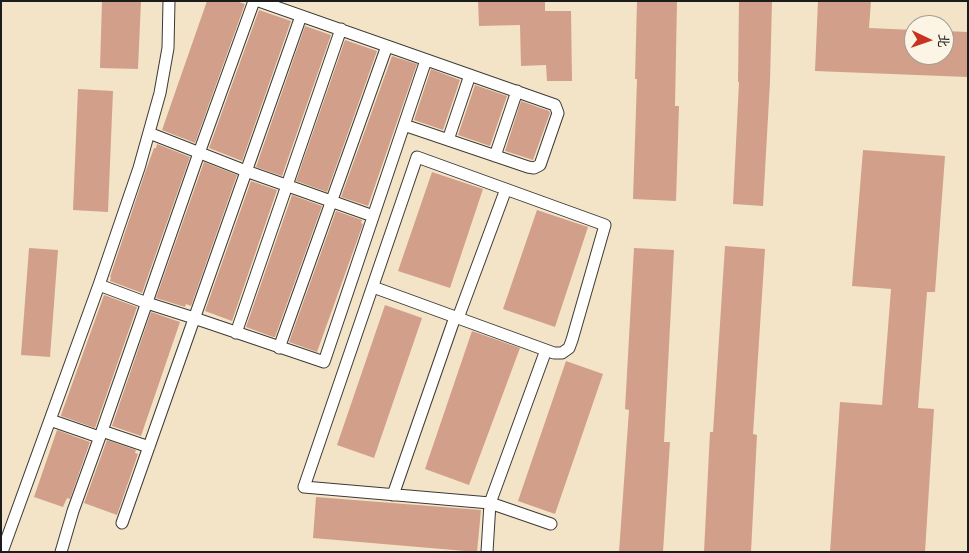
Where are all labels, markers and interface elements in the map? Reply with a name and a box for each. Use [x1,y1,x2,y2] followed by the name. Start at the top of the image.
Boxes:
[904,15,954,65] north arrow
[935,33,952,48] text: 北

